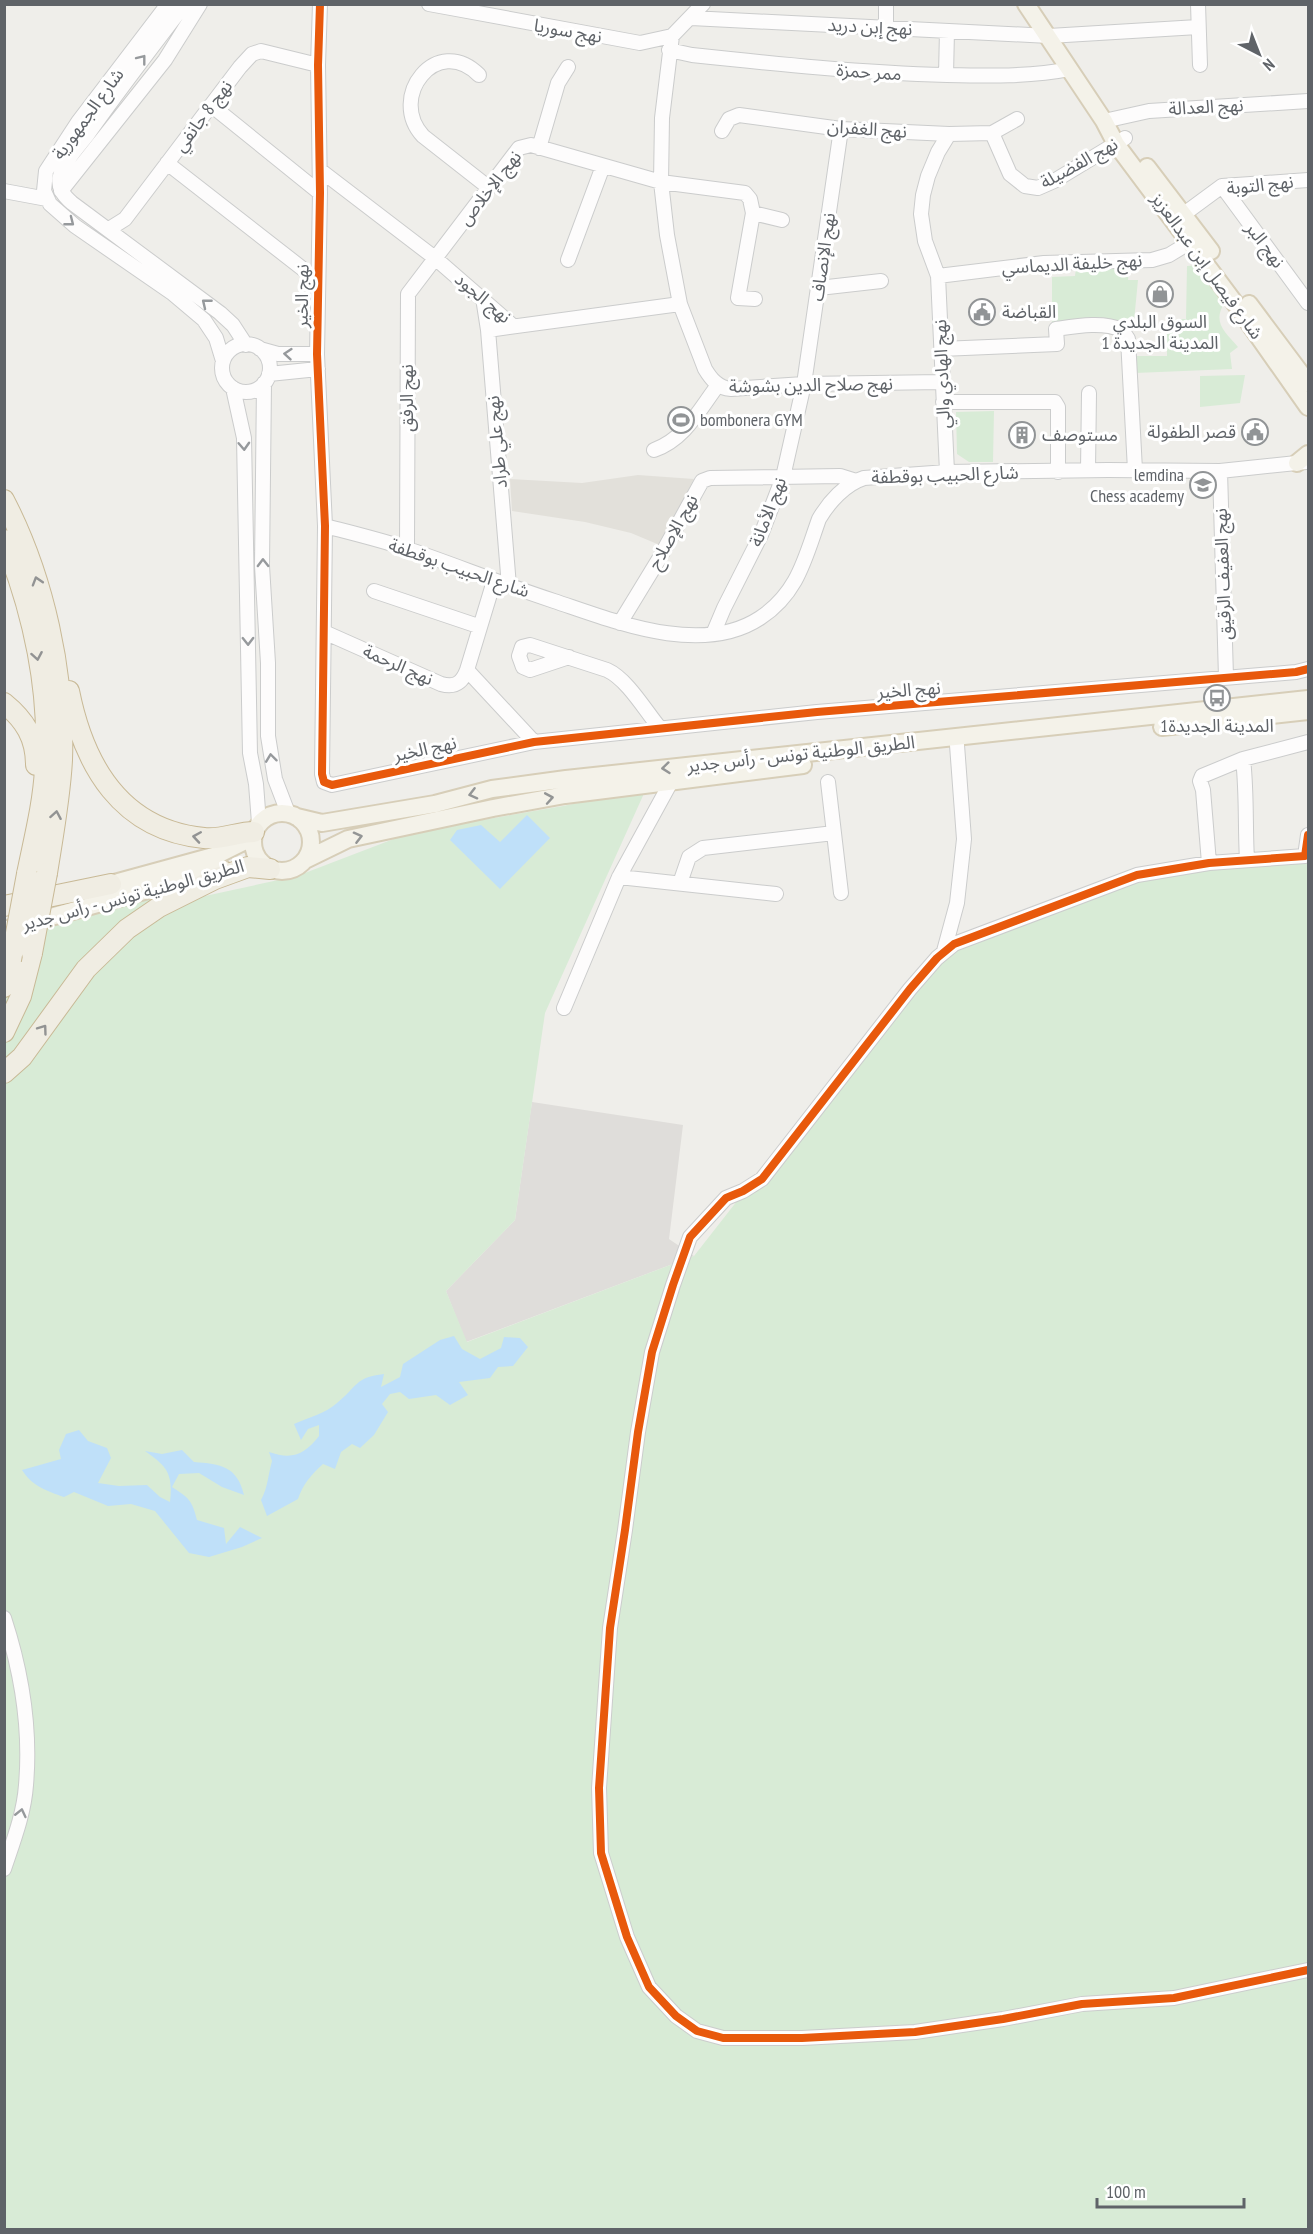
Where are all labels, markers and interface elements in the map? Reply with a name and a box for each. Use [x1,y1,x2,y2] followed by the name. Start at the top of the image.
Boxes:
[532,13,604,50] street label: نهج سوريا
[827,13,913,42] street label: نهج إبن دريد
[1229,24,1289,84] north arrow
[135,55,146,66] one-way arrow
[1259,55,1279,75] text: N
[836,58,903,85] street label: ممر حمزة
[47,63,131,166] street label: شارع الجمهورية
[168,75,239,158] street label: نهج 8 جانفي
[1168,93,1244,122] street label: نهج العدالة
[826,114,908,145] street label: نهج الغفران
[1036,132,1123,195] street label: نهج الفضيلة
[453,145,528,231] street label: نهج الإخلاص
[1225,170,1295,201] street label: نهج التوبة
[1143,187,1268,345] street label: شارع فيصل إبن عبدالعزيز
[805,211,842,303] street label: نهج الإنصاف
[64,215,75,226] one-way arrow
[1238,216,1290,273] street label: نهج البر
[1001,248,1143,281] street label: نهج خليفة الديماسي
[289,264,316,329] street label: نهج الخير
[449,267,516,329] street label: نهج الجود
[1145,279,1175,309] shop icon: السوق البلدي المدينة الجديدة 1
[967,297,997,327] public building icon: القباضة
[202,299,213,310] one-way arrow
[1002,300,1056,323] place label: القباضة
[1101,310,1219,354] place label: السوق البلدي المدينة الجديدة 1
[928,319,957,429] street label: نهج الهادي والي
[284,348,293,361] one-way arrow
[395,364,420,432] street label: نهج الرفق
[729,372,893,399] street label: نهج صلاح الدين بشوشة
[481,395,514,489] street label: نهج علي طراد
[666,405,696,435] sports icon: bombonera GYM
[700,408,803,431] place label: bombonera GYM
[1240,417,1270,447] public building icon: قصر الطفولة
[1007,420,1037,450] building icon: مستوصف
[1147,420,1236,443] place label: قصر الطفولة
[1042,423,1118,446] place label: مستوصف
[238,441,251,450] one-way arrow
[871,460,1019,492] street label: شارع الحبيب بوقطفة
[1090,463,1184,507] place label: lemdina Chess academy
[1188,470,1218,500] school or university icon: lemdina Chess academy
[744,474,793,551] street label: نهج الأمانة
[642,490,704,574] street label: نهج الإصلاح
[1209,508,1238,640] street label: نهج العفيف الرقيق
[385,533,533,605] street label: شارع الحبيب بوقطفة
[257,559,269,568] one-way arrow
[32,576,44,587] one-way arrow
[242,636,254,645] one-way arrow
[359,639,437,692] street label: نهج الرحمة
[31,652,43,661] one-way arrow
[875,676,942,705] street label: نهج الخير
[1202,683,1232,713] bus stop icon: المدينة الجديدة1
[1160,714,1274,737] place label: المدينة الجديدة1
[685,730,916,777] street label: الطريق الوطنية تونس - رأس جدير
[390,731,459,769] street label: نهج الخير
[265,753,277,762] one-way arrow
[661,761,670,774] one-way arrow
[468,787,478,800] one-way arrow
[544,792,554,805] one-way arrow
[49,811,62,821] one-way arrow
[192,831,201,843] one-way arrow
[353,831,363,844] one-way arrow
[18,854,246,936] street label: الطريق الوطنية تونس - رأس جدير
[36,1025,47,1036] one-way arrow
[14,1808,27,1818] one-way arrow
[1097,2171,1244,2209] scale bar
[1106,2180,1146,2203] text: 100 m

